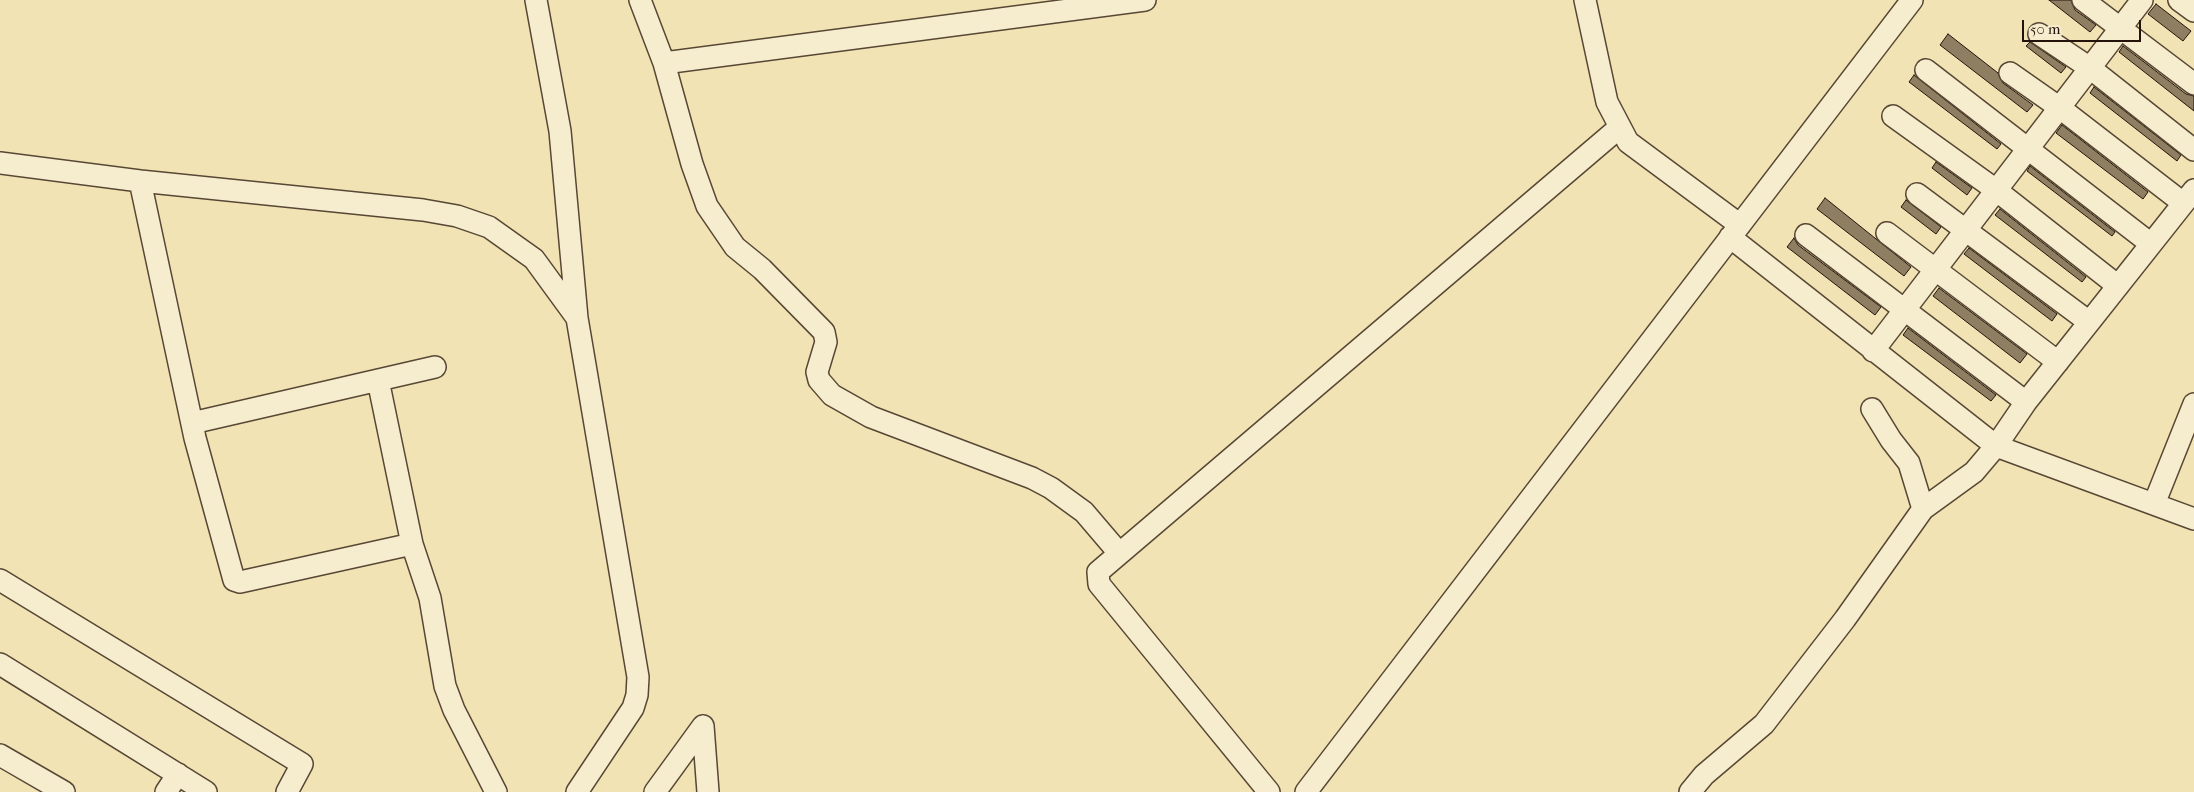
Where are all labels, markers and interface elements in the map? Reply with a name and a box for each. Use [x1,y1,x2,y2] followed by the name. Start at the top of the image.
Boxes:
[2024,10,2143,42] scale bar
[2030,20,2060,38] text: 50 m

